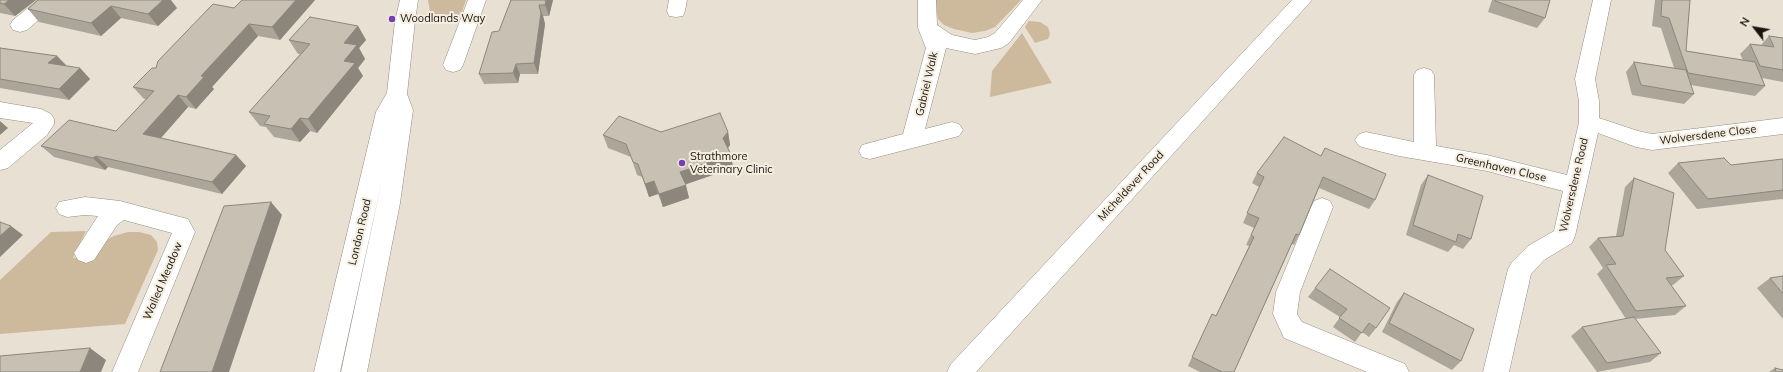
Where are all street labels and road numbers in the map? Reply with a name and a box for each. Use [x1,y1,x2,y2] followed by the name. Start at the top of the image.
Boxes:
[913,50,941,118] street label: Gabriel Walk
[1659,123,1757,147] street label: Wolversdene Close
[1557,137,1591,233] street label: Wolversdene Road
[1095,148,1167,224] street label: Micheldever Road
[1455,151,1547,185] street label: Greenhaven Close
[346,197,374,267] street label: London Road
[141,240,185,322] street label: Walled Meadow

